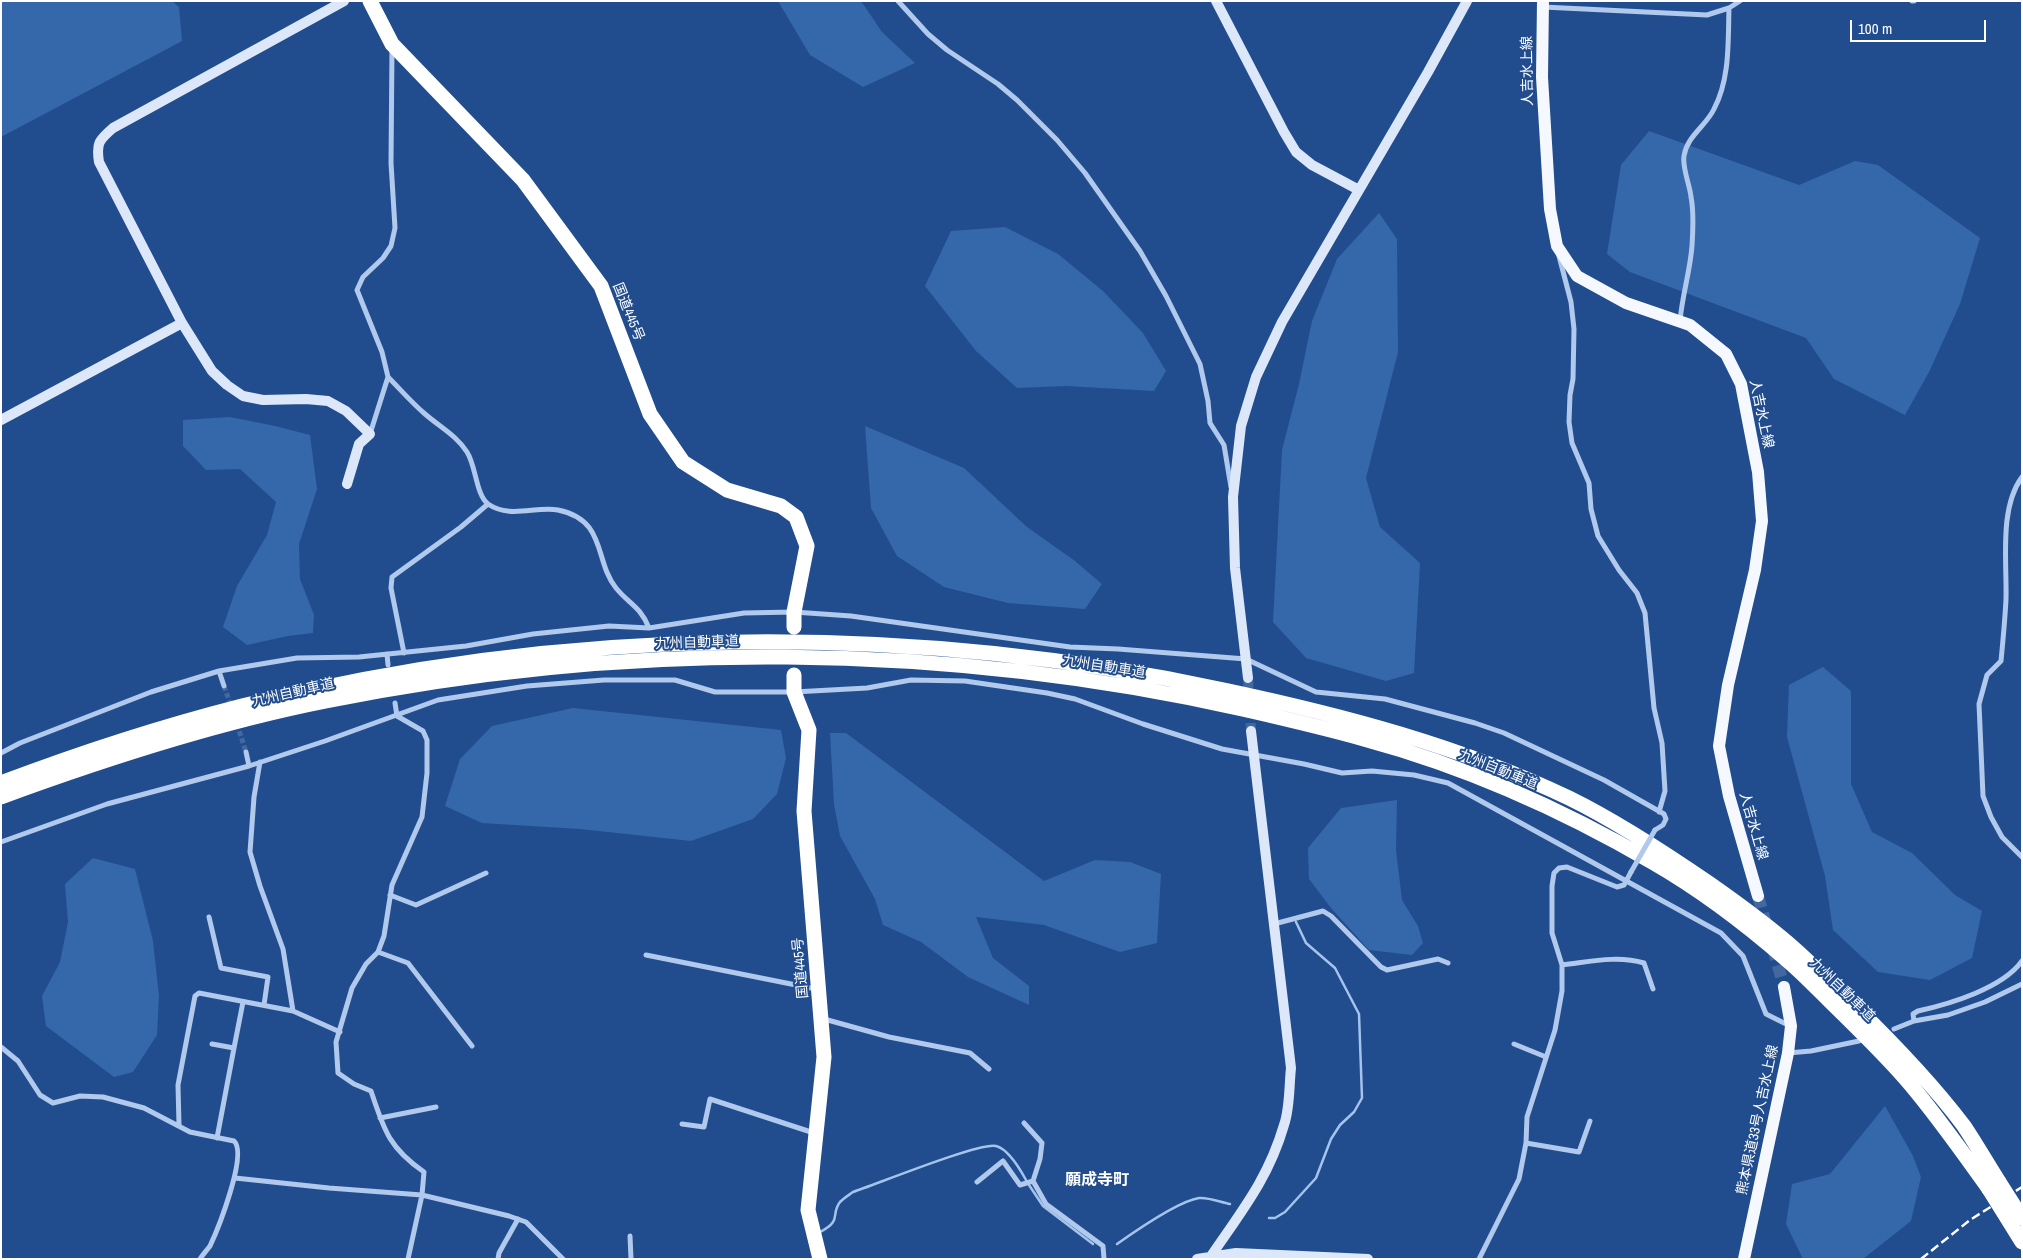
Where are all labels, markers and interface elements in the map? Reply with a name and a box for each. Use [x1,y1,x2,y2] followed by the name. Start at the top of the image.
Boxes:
[1853,10,1989,42] scale bar
[1858,18,1892,39] text: 100 m
[1519,36,1537,106] street label: 人吉水上線
[609,281,647,343] street label: 国道445号
[1746,378,1776,450] street label: 人吉水上線
[655,633,739,653] street label: 九州自動車道
[1061,652,1147,682] street label: 九州自動車道
[250,675,336,711] street label: 九州自動車道
[1456,746,1540,794] street label: 九州自動車道
[1735,790,1771,862] street label: 人吉水上線
[790,937,812,999] street label: 国道445号
[1806,955,1878,1025] street label: 九州自動車道
[1734,1044,1782,1196] street label: 熊本県道33号人吉水上線
[1065,1171,1129,1191] district label: 願成寺町

